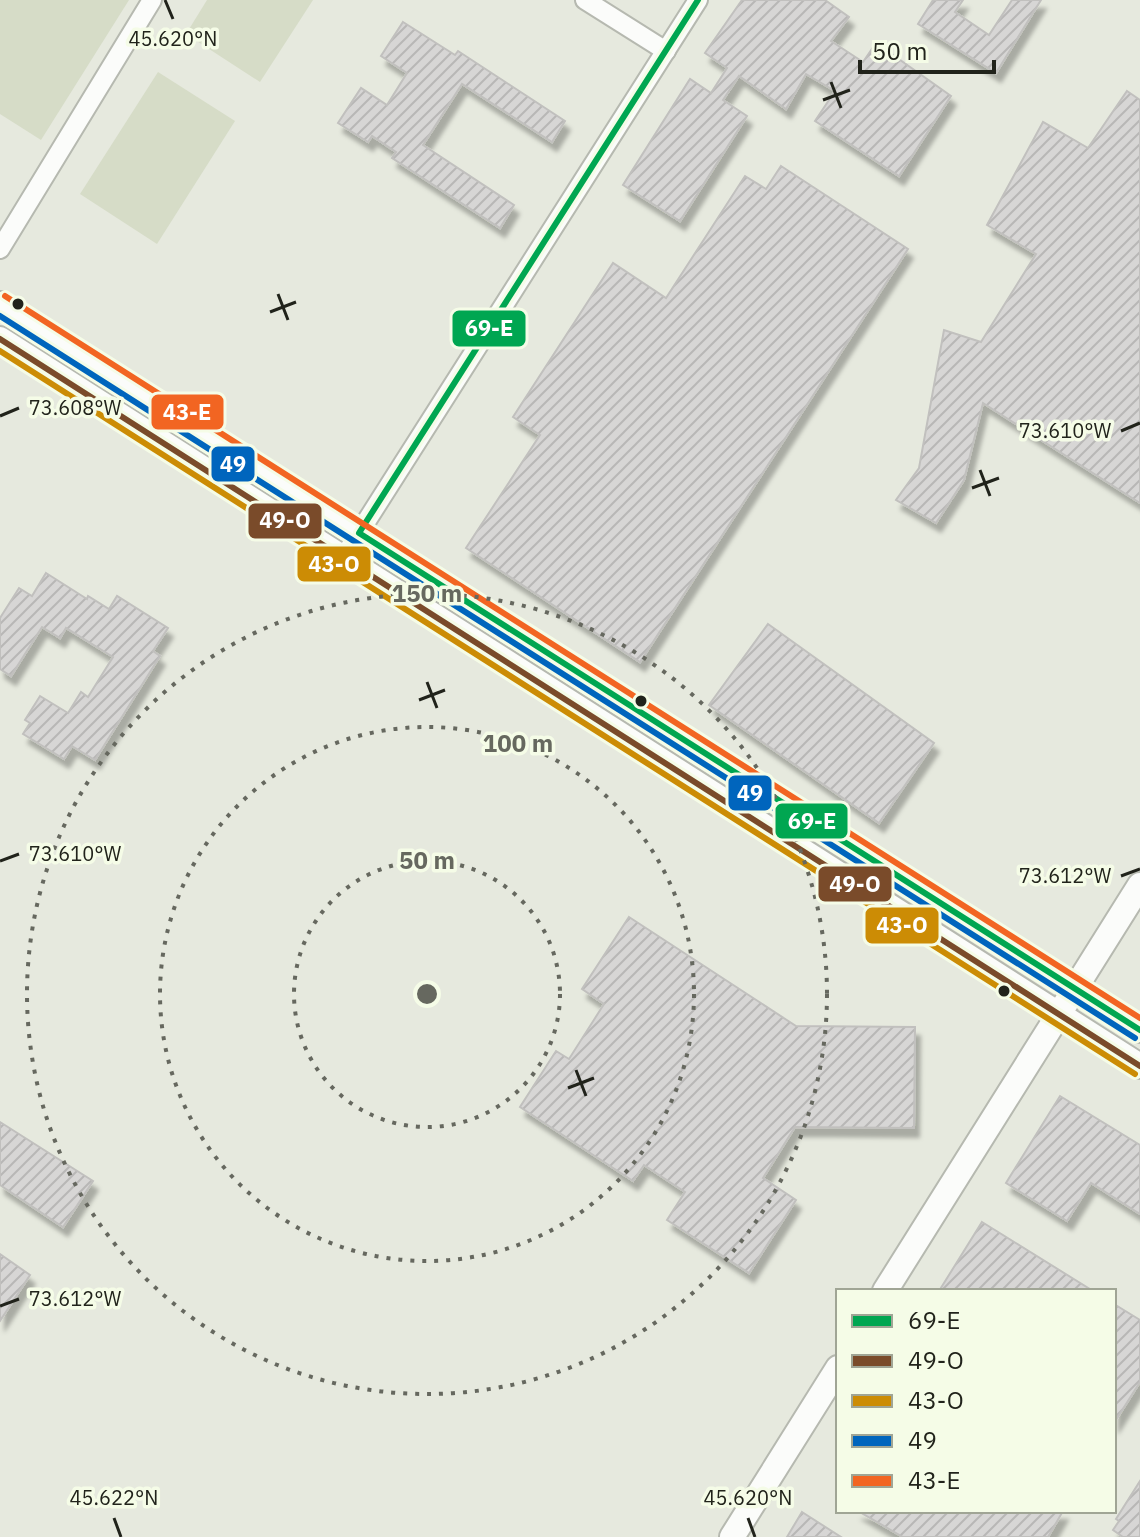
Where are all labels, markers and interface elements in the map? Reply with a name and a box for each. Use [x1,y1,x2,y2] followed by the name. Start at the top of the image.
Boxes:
[860,24,994,74] scale bar
[129,25,217,52] text: 45.620°N
[872,35,927,67] text: 50 m
[10,296,26,312] unlabelled marker
[451,309,527,348] line badge: 69-E
[465,313,513,342] text: 69-E
[150,393,225,431] line badge: 43-E
[29,394,121,421] text: 73.608°W
[163,397,211,426] text: 43-E
[1019,417,1111,444] text: 73.610°W
[210,445,256,483] line badge: 49
[220,449,246,478] text: 49
[247,502,323,540] line badge: 49-O
[259,505,311,534] text: 49-O
[296,545,372,583] line badge: 43-O
[308,549,360,578] text: 43-O
[392,577,462,609] text: 150 m
[633,693,649,709] unlabelled marker
[483,727,553,759] text: 100 m
[727,774,773,812] line badge: 49
[737,778,763,807] text: 49
[774,802,849,840] line badge: 69-E
[788,806,836,835] text: 69-E
[29,840,121,867] text: 73.610°W
[399,844,455,876] text: 50 m
[1019,862,1111,889] text: 73.612°W
[817,865,893,903] line badge: 49-O
[829,869,881,898] text: 49-O
[864,906,940,945] line badge: 43-O
[876,910,928,939] text: 43-O
[413,980,441,1008] centre of rings
[996,983,1012,999] unlabelled marker
[29,1285,121,1312] text: 73.612°W
[836,1289,1116,1513] legend
[908,1304,960,1336] text: 69-E
[908,1344,964,1376] text: 49-O
[908,1384,964,1416] text: 43-O
[908,1424,937,1456] text: 49
[908,1464,960,1496] text: 43-E
[70,1484,158,1511] text: 45.622°N
[704,1484,792,1511] text: 45.620°N

